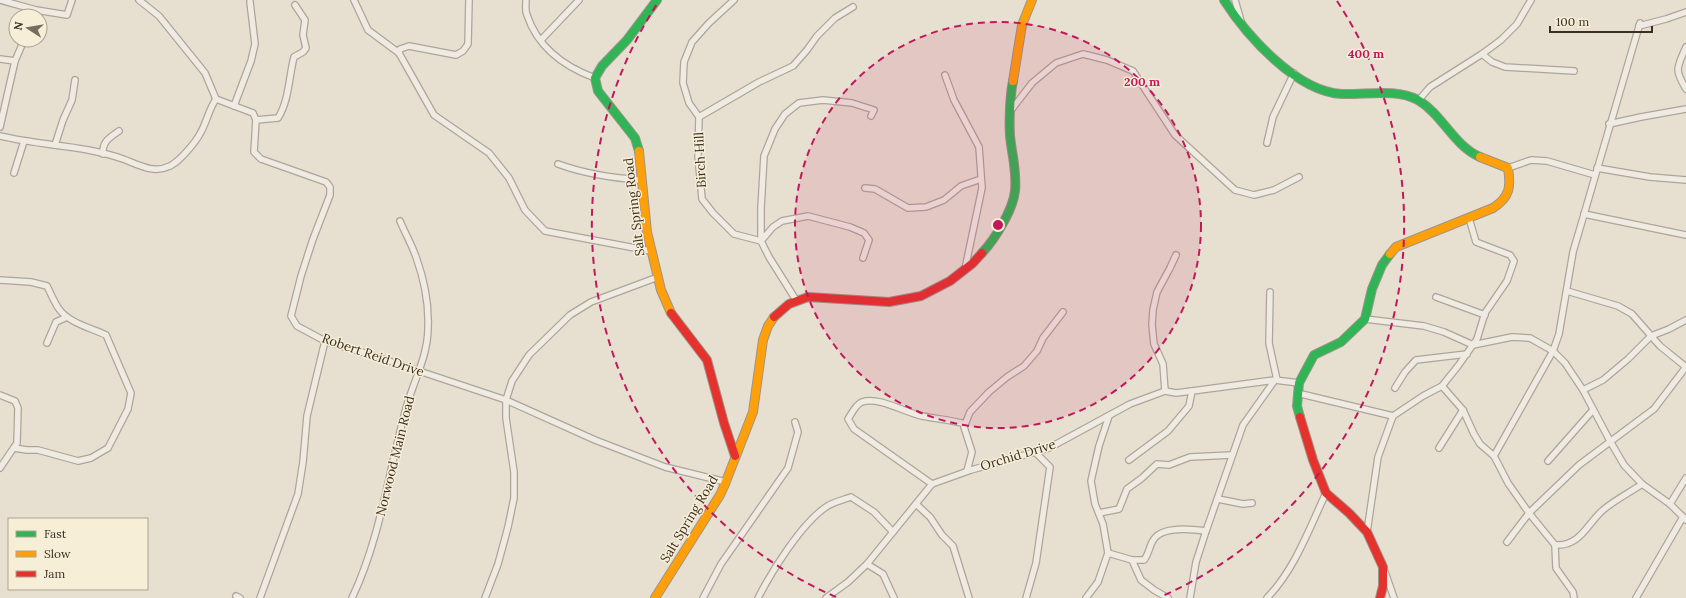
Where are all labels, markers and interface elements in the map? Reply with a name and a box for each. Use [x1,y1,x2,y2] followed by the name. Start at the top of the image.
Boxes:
[8,8,48,48] north arrow
[1550,8,1652,34] scale bar
[1556,14,1589,29] text: 100 m
[10,20,26,32] text: N
[1348,46,1384,61] text: 400 m
[1124,74,1160,89] text: 200 m
[690,131,710,188] street label: Birch Hill
[619,157,648,257] street label: Salt Spring Road
[991,218,1005,232] centre of rings
[320,330,426,380] street label: Robert Reid Drive
[372,394,418,518] street label: Norwood Main Road
[978,435,1058,475] street label: Orchid Drive
[656,472,722,566] street label: Salt Spring Road
[8,518,148,590] legend
[44,526,67,541] text: Fast
[44,546,71,561] text: Slow
[43,566,65,581] text: Jam

